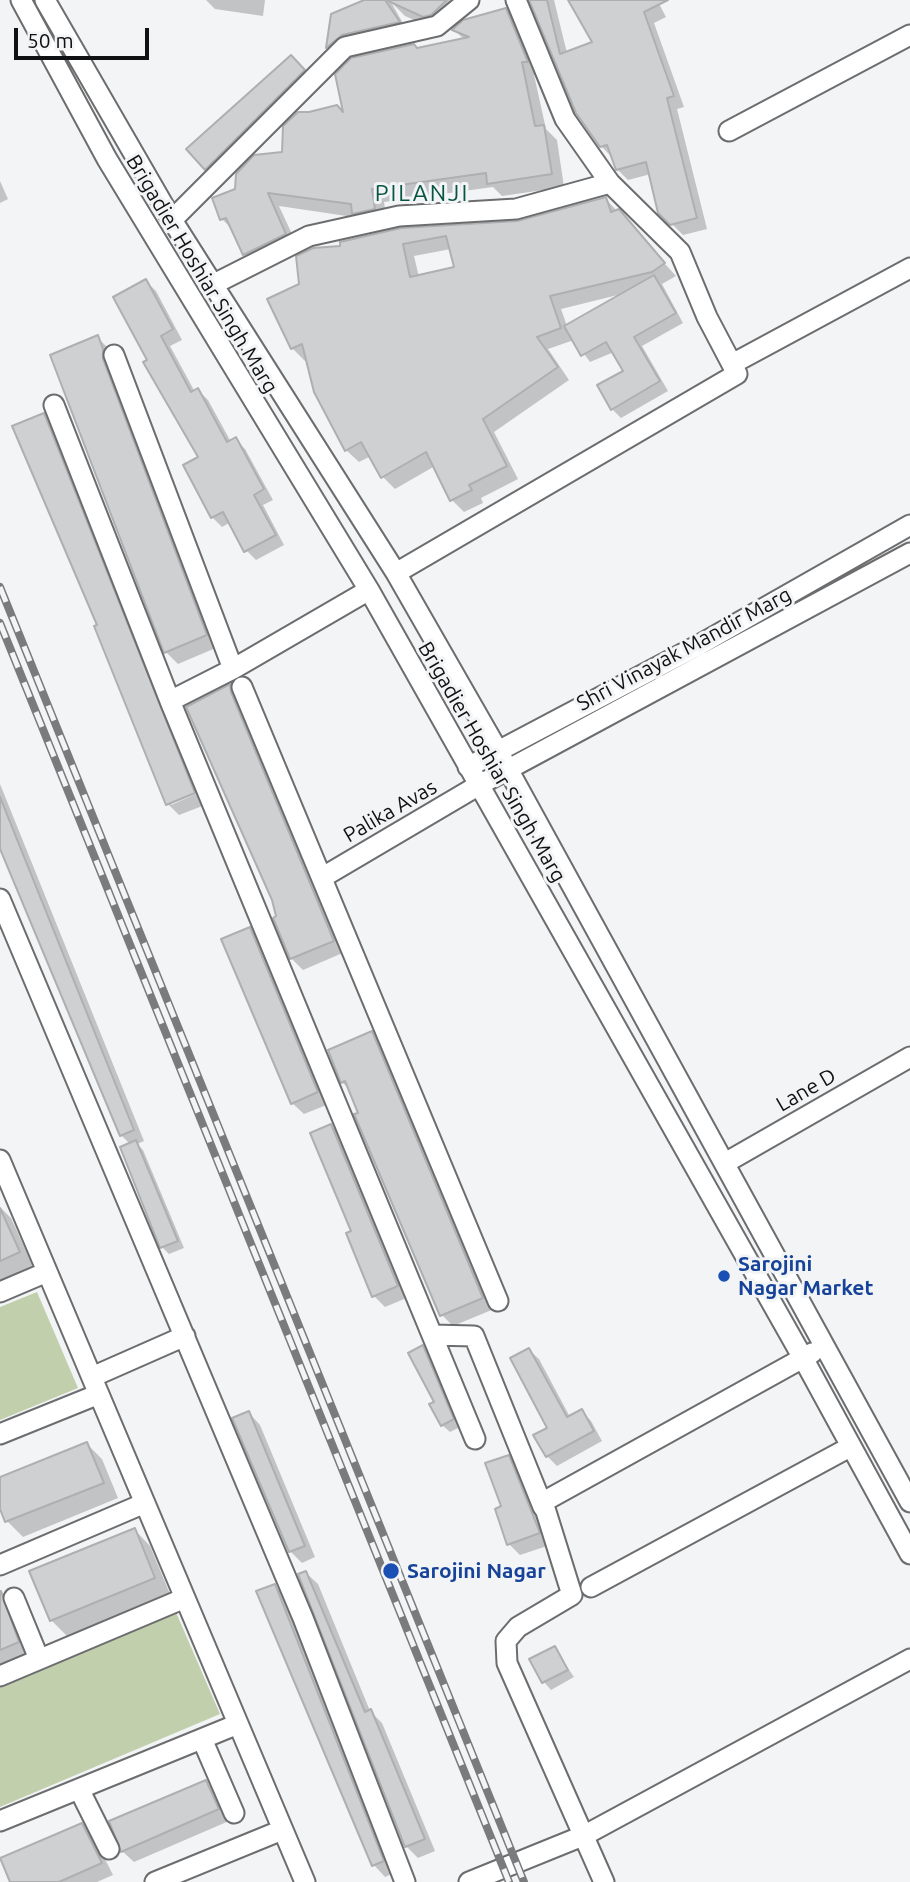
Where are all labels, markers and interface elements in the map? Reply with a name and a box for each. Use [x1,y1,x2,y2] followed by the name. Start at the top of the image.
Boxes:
[18,14,152,58] scale bar
[27,28,74,52] text: 50 m
[121,150,283,398] street label: Brigadier Hoshiar Singh Marg
[376,179,468,207] district label: PILANJI
[572,582,796,716] street label: Shri Vinayak Mandir Marg
[413,637,571,887] street label: Brigadier Hoshiar Singh Marg
[339,774,441,848] street label: Palika Avas
[772,1063,840,1117] street label: Lane D
[738,1251,873,1301] place label: Sarojini Nagar Market
[716,1268,732,1284] marker: Sarojini Nagar Market
[407,1558,546,1584] place label: Sarojini Nagar
[381,1561,401,1581] marker: Sarojini Nagar

